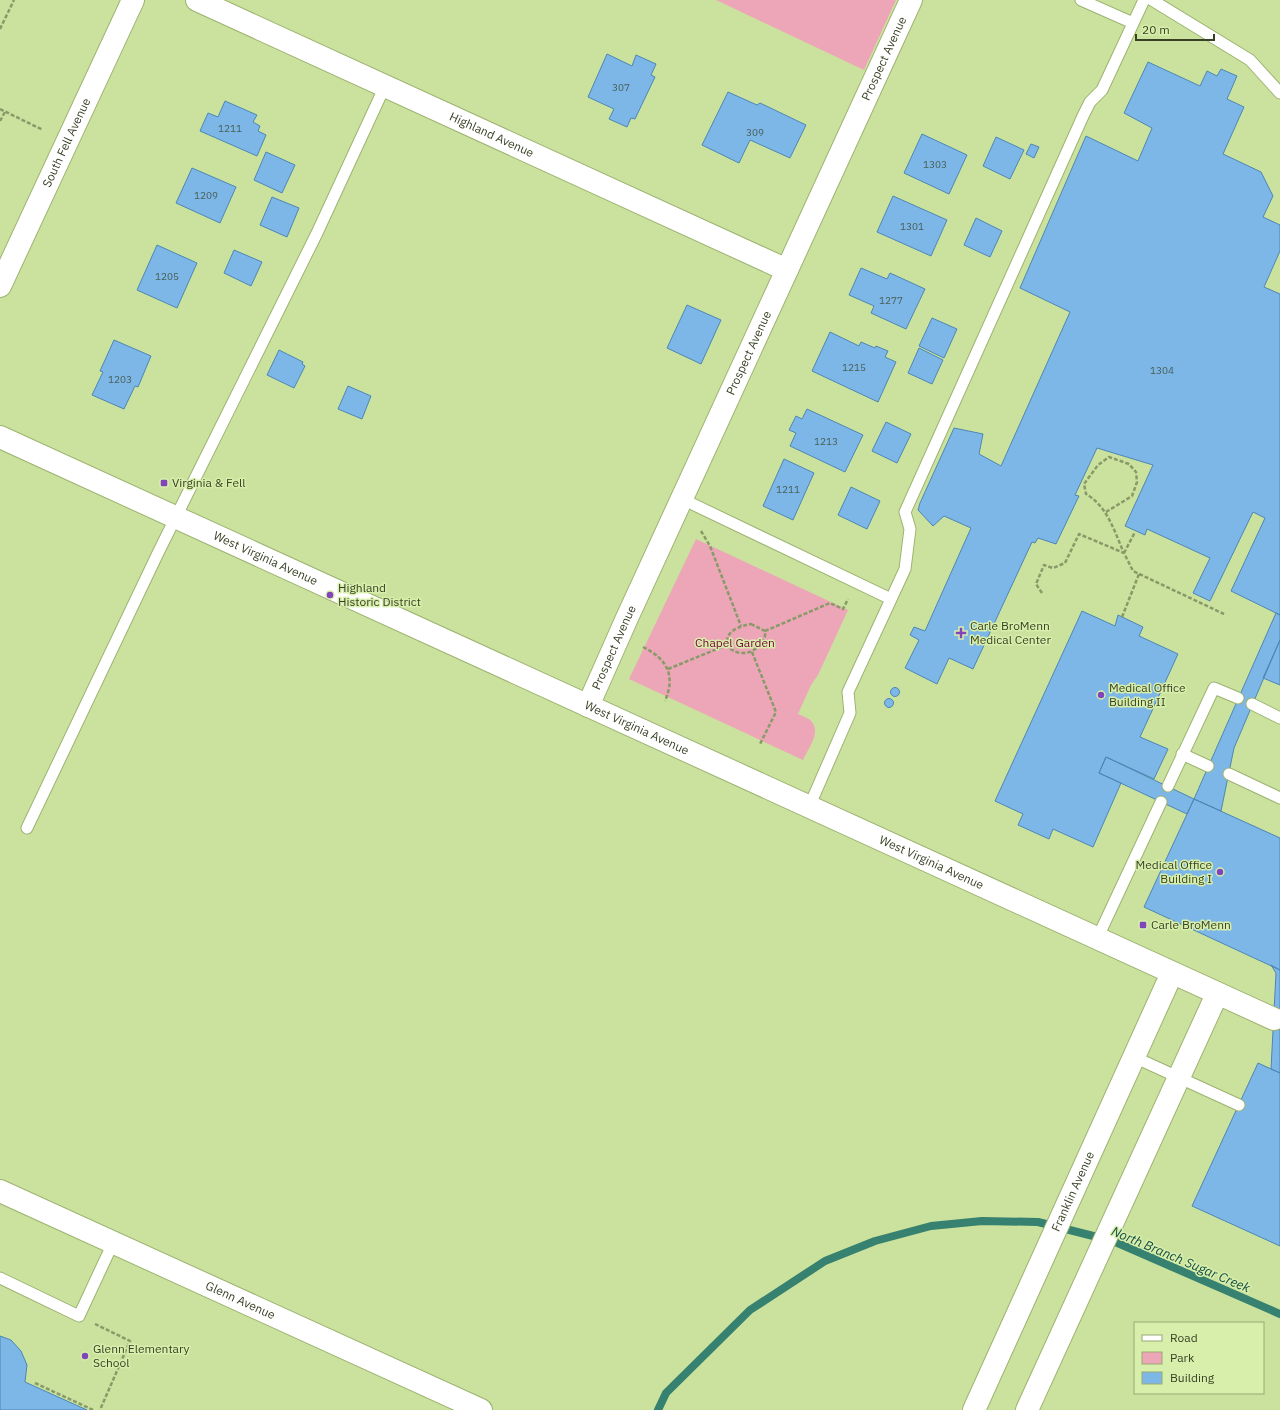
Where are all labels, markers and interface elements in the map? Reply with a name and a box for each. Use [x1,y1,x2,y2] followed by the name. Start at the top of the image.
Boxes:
[858,14,910,103] street label: Prospect Avenue
[1136,16,1214,42] scale bar
[1142,22,1170,37] text: 20 m
[612,81,630,94] house number: 307
[39,95,94,190] street label: South Fell Avenue
[447,109,537,160] street label: Highland Avenue
[218,122,242,135] house number: 1211
[746,126,764,139] house number: 309
[923,158,947,171] house number: 1303
[194,189,218,202] house number: 1209
[900,220,924,233] house number: 1301
[155,270,179,283] house number: 1205
[879,294,903,307] house number: 1277
[723,308,774,397] street label: Prospect Avenue
[842,361,866,374] house number: 1215
[1150,364,1174,377] house number: 1304
[108,373,132,386] house number: 1203
[814,435,838,448] house number: 1213
[172,475,245,490] place label: Virginia & Fell
[159,478,169,488] marker: Virginia & Fell
[776,483,800,496] house number: 1211
[211,528,321,588] street label: West Virginia Avenue
[338,580,421,609] place label: Highland Historic District
[325,590,335,600] marker: Highland Historic District
[588,602,639,692] street label: Prospect Avenue
[970,618,1051,647] place label: Carle BroMenn Medical Center
[955,627,967,639] marker: Carle BroMenn Medical Center
[695,635,775,650] park label: Chapel Garden
[1109,680,1186,709] place label: Medical Office Building II
[1096,690,1106,700] marker: Medical Office Building II
[582,697,692,758] street label: West Virginia Avenue
[877,832,986,893] street label: West Virginia Avenue
[1135,857,1212,886] place label: Medical Office Building I
[1215,867,1225,877] marker: Medical Office Building I
[1151,917,1231,932] place label: Carle BroMenn
[1138,920,1148,930] marker: Carle BroMenn
[1048,1148,1097,1234] street label: Franklin Avenue
[1109,1222,1253,1297] water label: North Branch Sugar Creek
[203,1278,278,1322] street label: Glenn Avenue
[1134,1322,1264,1394] legend
[1170,1330,1198,1345] text: Road
[93,1341,190,1370] place label: Glenn Elementary School
[1170,1350,1195,1365] text: Park
[80,1351,90,1361] marker: Glenn Elementary School
[1170,1370,1215,1385] text: Building

